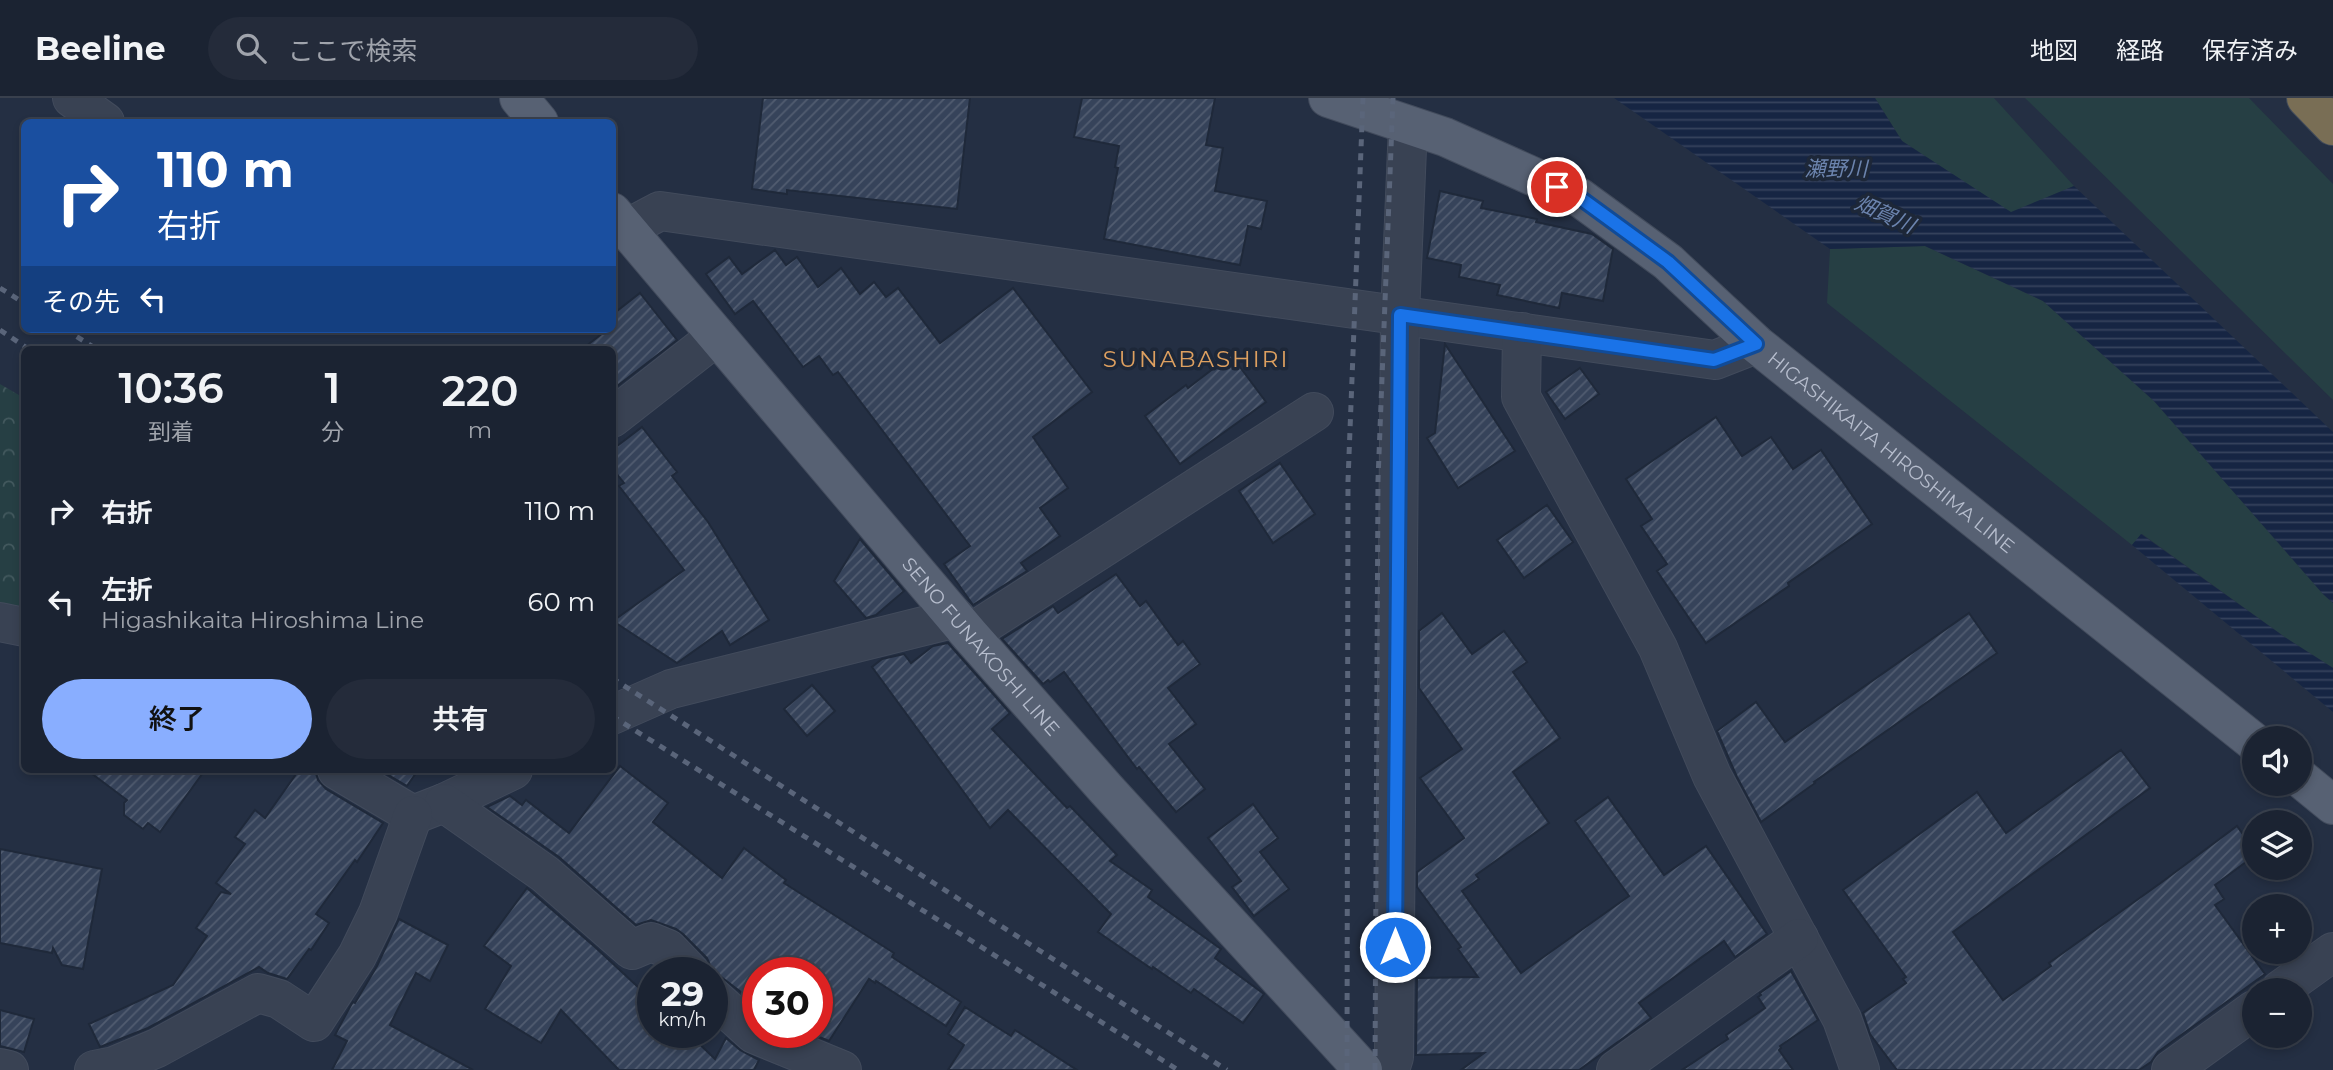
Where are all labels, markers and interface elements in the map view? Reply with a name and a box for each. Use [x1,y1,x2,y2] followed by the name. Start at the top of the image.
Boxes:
[208,17,698,80] search box
[35,28,166,68] text: Beeline
[232,29,270,67] icon: search
[288,35,418,67] text: ここで検索
[2030,36,2078,65] text: 地図
[2116,36,2164,65] text: 経路
[2202,36,2298,65] text: 保存済み
[157,140,294,199] text: 110 m
[42,147,133,238] icon: right
[1805,156,1869,181] water label: 瀬野川
[1527,157,1587,217] pin
[1538,168,1576,206] icon: arrive
[1851,190,1921,239] water label: 畑賀川
[157,206,221,245] text: 右折
[134,280,172,318] icon: left
[42,286,120,318] text: その先
[1103,345,1289,373] district label: SUNABASHIRI
[1763,347,2019,558] street label: HIGASHIKAITA HIROSHIMA LINE
[118,362,224,414] text: 10:36
[325,362,341,414] text: 1
[441,365,519,417] text: 220
[468,416,492,444] text: m
[148,418,194,446] text: 到着
[321,418,344,446] text: 分
[42,492,80,530] icon: right
[525,495,595,527] text: 110 m
[101,497,153,529] text: 右折
[898,552,1065,740] street label: SENO FUNAKOSHI LINE
[101,574,153,606] text: 左折
[42,583,80,621] icon: left
[528,586,595,618] text: 60 m
[101,606,424,634] text: Higashikaita Hiroshima Line
[42,679,312,759] button: 終了
[326,679,595,759] button: 共有
[2242,726,2312,1048] map controls
[2242,726,2312,796] button: sound
[2242,810,2312,880] button: layers
[2242,894,2312,964] button: +
[1358,910,1432,984] position arrow
[742,957,833,1048] speed limit sign: 30
[661,972,704,1015] text: 29
[2242,978,2312,1048] button: −
[658,1009,707,1031] text: km/h

